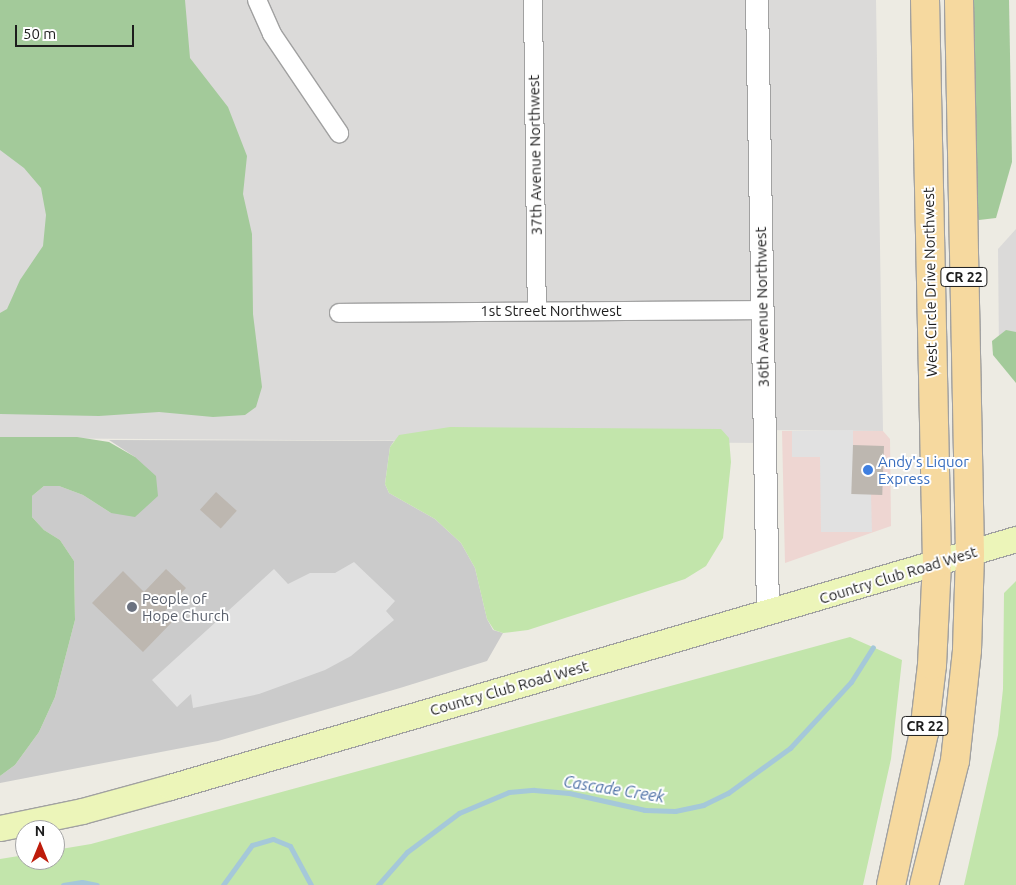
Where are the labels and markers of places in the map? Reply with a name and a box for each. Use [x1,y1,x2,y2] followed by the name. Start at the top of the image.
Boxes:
[878,452,969,487] place label: Andy's Liquor Express
[862,464,874,476] marker: Andy's Liquor Express
[142,589,229,624] place label: People of Hope Church
[126,601,138,613] marker: People of Hope Church

